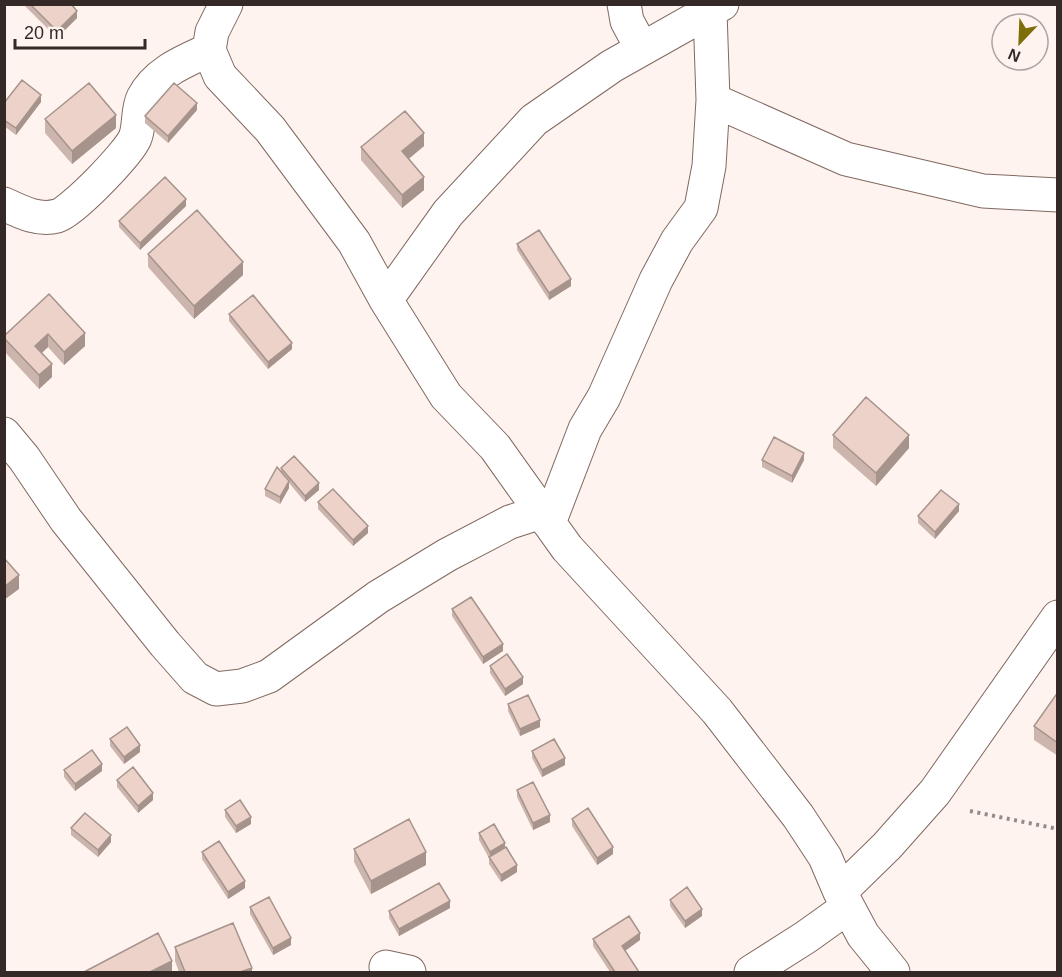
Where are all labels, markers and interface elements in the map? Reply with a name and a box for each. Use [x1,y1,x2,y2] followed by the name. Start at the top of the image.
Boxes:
[15,12,146,50] scale bar
[990,12,1050,72] north arrow
[24,23,64,43] text: 20 m
[1006,45,1023,65] text: N

